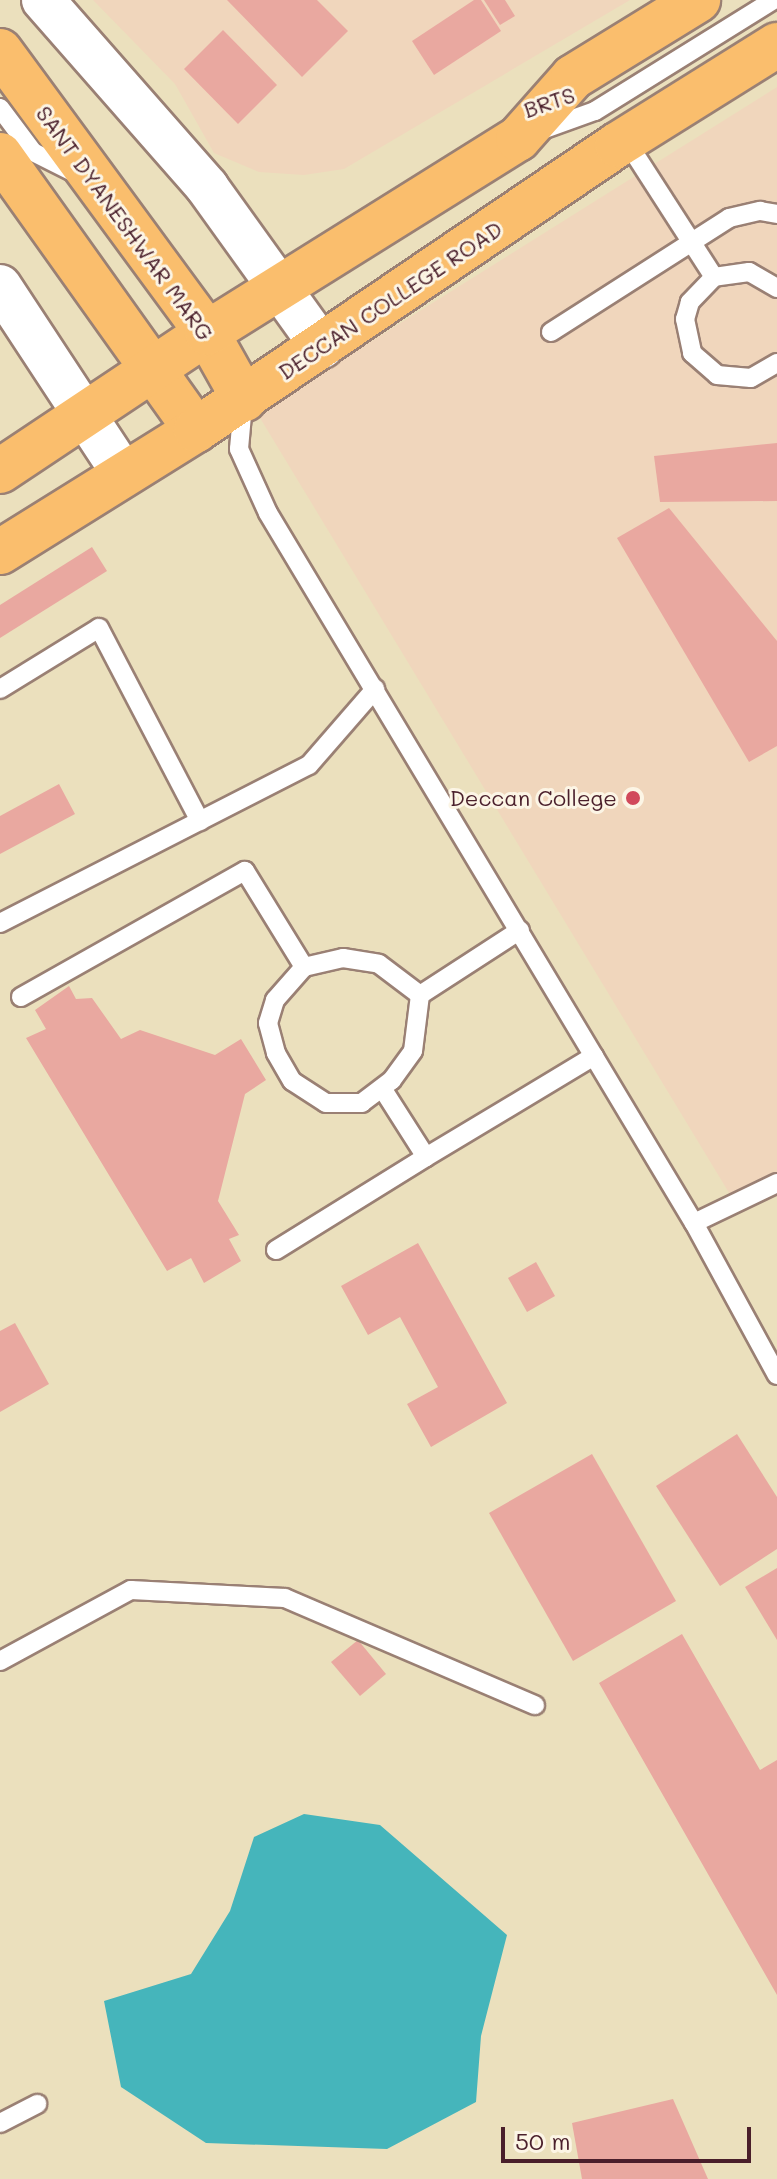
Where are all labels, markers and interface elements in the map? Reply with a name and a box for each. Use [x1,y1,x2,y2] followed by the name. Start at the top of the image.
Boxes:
[520,81,578,123] street label: BRTS
[31,101,219,345] street label: SANT DYANESHWAR MARG
[273,215,507,385] street label: DECCAN COLLEGE ROAD
[450,785,617,811] place label: Deccan College
[624,789,642,807] marker: Deccan College
[505,2111,755,2161] scale bar
[515,2125,571,2156] text: 50 m

